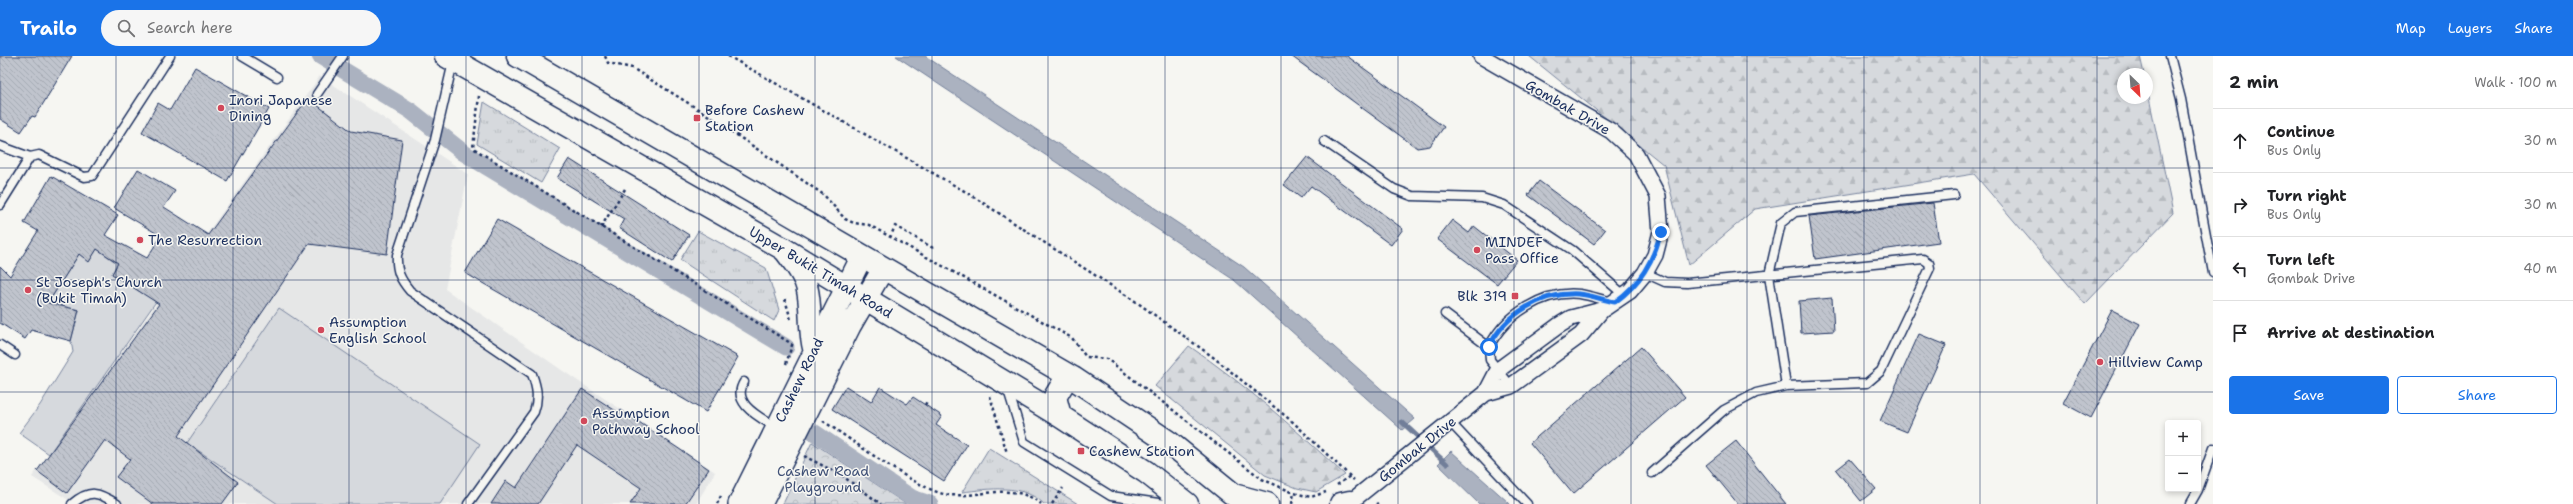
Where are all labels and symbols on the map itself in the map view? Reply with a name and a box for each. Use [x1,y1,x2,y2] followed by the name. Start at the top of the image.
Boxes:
[2117,68,2153,104] north arrow
[1522,75,1614,139] street label: Gombak Drive
[229,91,333,125] place label: Inori Japanese Dining
[705,101,805,135] place label: Before Cashew Station
[216,103,226,113] marker: Inori Japanese Dining
[692,113,702,123] marker: Before Cashew Station
[746,222,896,322] street label: Upper Bukit Timah Road
[1652,223,1670,241] route end
[148,231,263,249] place label: The Resurrection
[1485,233,1559,267] place label: MINDEF Pass Office
[135,235,145,245] marker: The Resurrection
[1472,245,1482,255] marker: MINDEF Pass Office
[36,273,162,307] place label: St Joseph's Church (Bukit Timah)
[23,285,33,295] marker: St Joseph's Church (Bukit Timah)
[1457,287,1507,305] place label: Blk 319
[1510,291,1520,301] marker: Blk 319
[329,313,427,347] place label: Assumption English School
[316,325,326,335] marker: Assumption English School
[771,335,827,425] street label: Cashew Road
[1480,338,1498,356] route start
[2108,353,2203,371] place label: Hillview Camp
[2095,357,2105,367] marker: Hillview Camp
[592,404,700,438] place label: Assumption Pathway School
[1374,412,1460,486] street label: Gombak Drive
[579,416,589,426] marker: Assumption Pathway School
[1089,442,1195,460] place label: Cashew Station
[1076,446,1086,456] marker: Cashew Station
[777,462,869,496] park label: Cashew Road Playground

